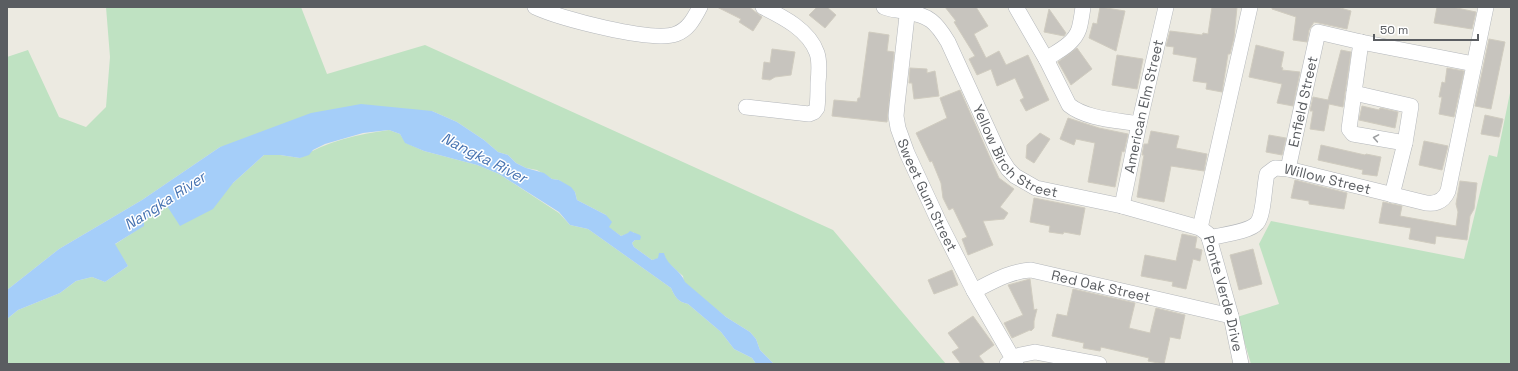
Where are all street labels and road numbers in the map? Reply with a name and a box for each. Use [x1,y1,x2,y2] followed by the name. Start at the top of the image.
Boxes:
[1120,38,1167,175] street label: American Elm Street
[1284,54,1321,149] street label: Enfield Street
[969,102,1059,201] street label: Yellow Birch Street
[894,136,961,254] street label: Sweet Gum Street
[1282,159,1373,198] street label: Willow Street
[1200,234,1247,353] street label: Ponte Verde Drive
[1050,266,1152,306] street label: Red Oak Street

